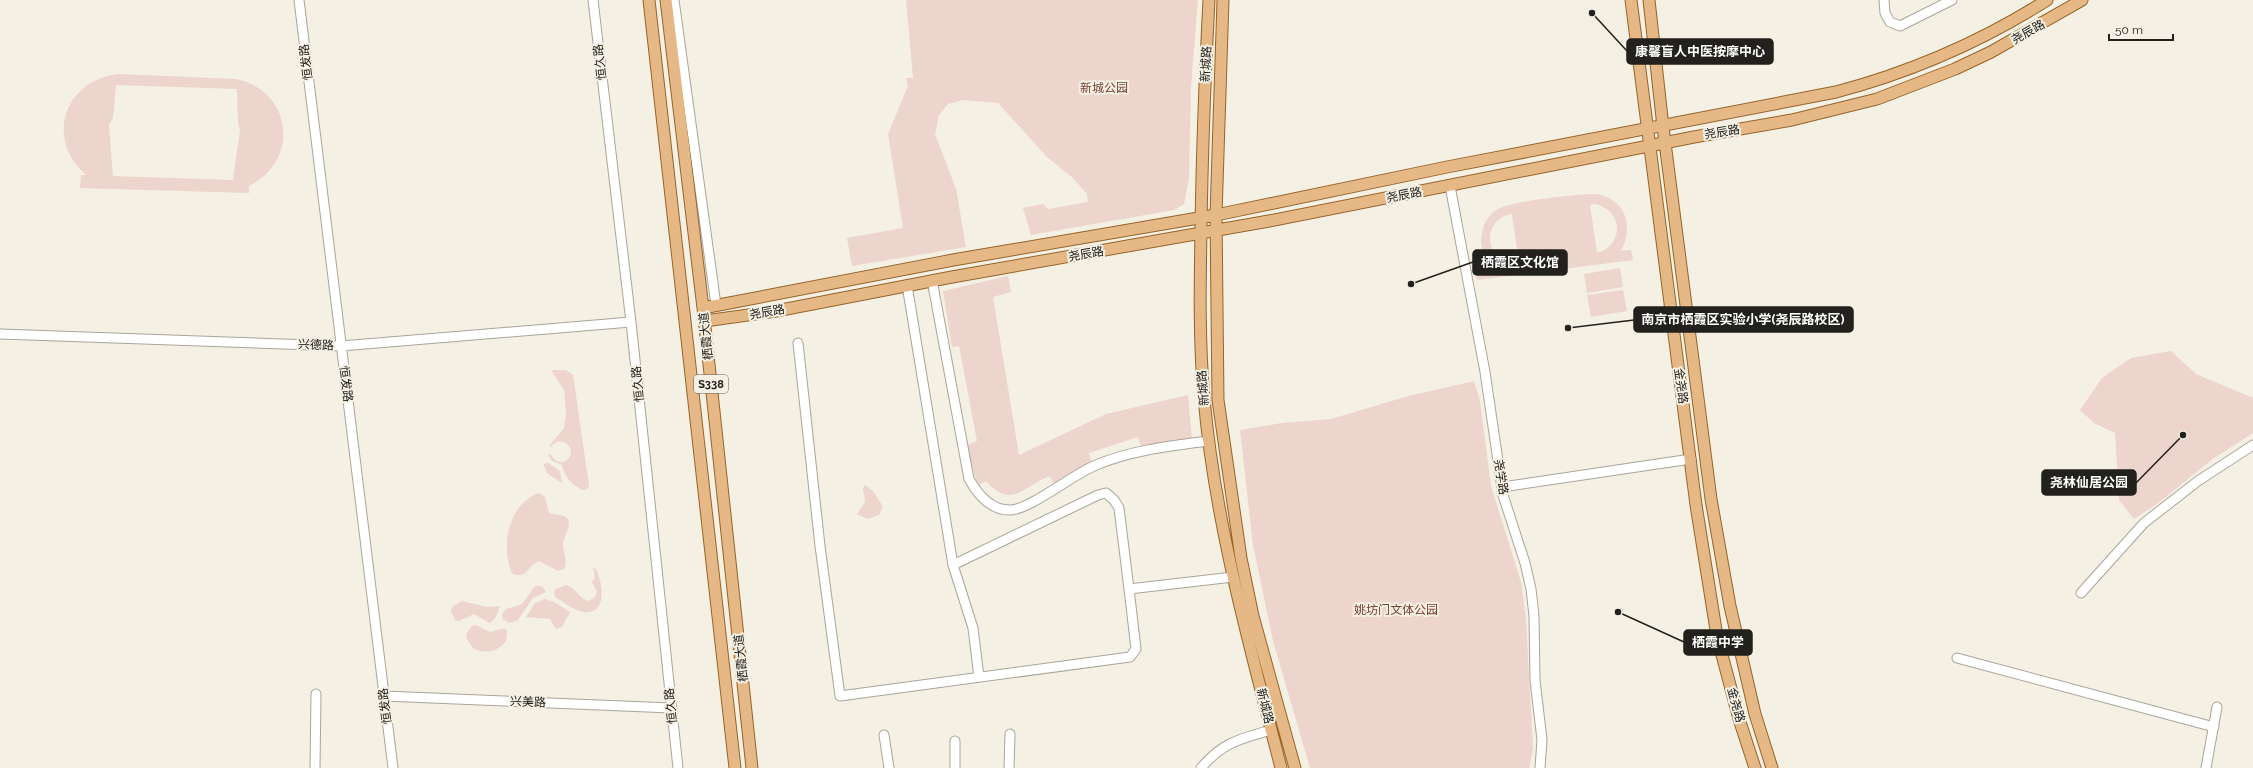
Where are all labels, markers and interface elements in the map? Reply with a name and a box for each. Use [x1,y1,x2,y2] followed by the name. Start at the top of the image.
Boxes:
[2109,16,2173,42] scale bar
[2009,17,2047,47] street label: 尧辰路
[2115,23,2143,37] text: 50 m
[1627,39,1773,64] callout: 康馨盲人中医按摩中心
[297,43,315,81] street label: 恒发路
[591,43,609,81] street label: 恒久路
[1635,44,1765,59] text: 康馨盲人中医按摩中心
[1198,46,1214,82] street label: 新城路
[1080,81,1128,95] park label: 新城公园
[1703,122,1741,142] street label: 尧辰路
[1385,185,1423,205] street label: 尧辰路
[1067,244,1105,264] street label: 尧辰路
[1473,250,1567,275] callout: 栖霞区文化馆
[1481,255,1559,270] text: 栖霞区文化馆
[748,302,786,322] street label: 尧辰路
[1634,307,1853,332] callout: 南京市栖霞区实验小学(尧辰路校区)
[697,311,715,361] street label: 栖霞大道
[1641,312,1845,327] text: 南京市栖霞区实验小学(尧辰路校区)
[298,337,334,353] street label: 兴德路
[337,365,355,403] street label: 恒发路
[629,365,647,403] street label: 恒久路
[1672,367,1690,405] street label: 金尧路
[1194,369,1212,407] street label: 新城路
[694,375,728,393] road number: S338
[1491,458,1511,496] street label: 尧学路
[2042,470,2136,495] callout: 尧林仙居公园
[2050,475,2128,490] text: 尧林仙居公园
[1354,603,1438,617] park label: 姚坊门文体公园
[1684,630,1752,655] callout: 栖霞中学
[732,633,750,683] street label: 栖霞大道
[1692,635,1744,650] text: 栖霞中学
[1725,686,1747,724] street label: 金尧路
[376,687,394,725] street label: 恒发路
[662,687,680,725] street label: 恒久路
[1254,687,1276,725] street label: 新城路
[510,694,546,710] street label: 兴美路

